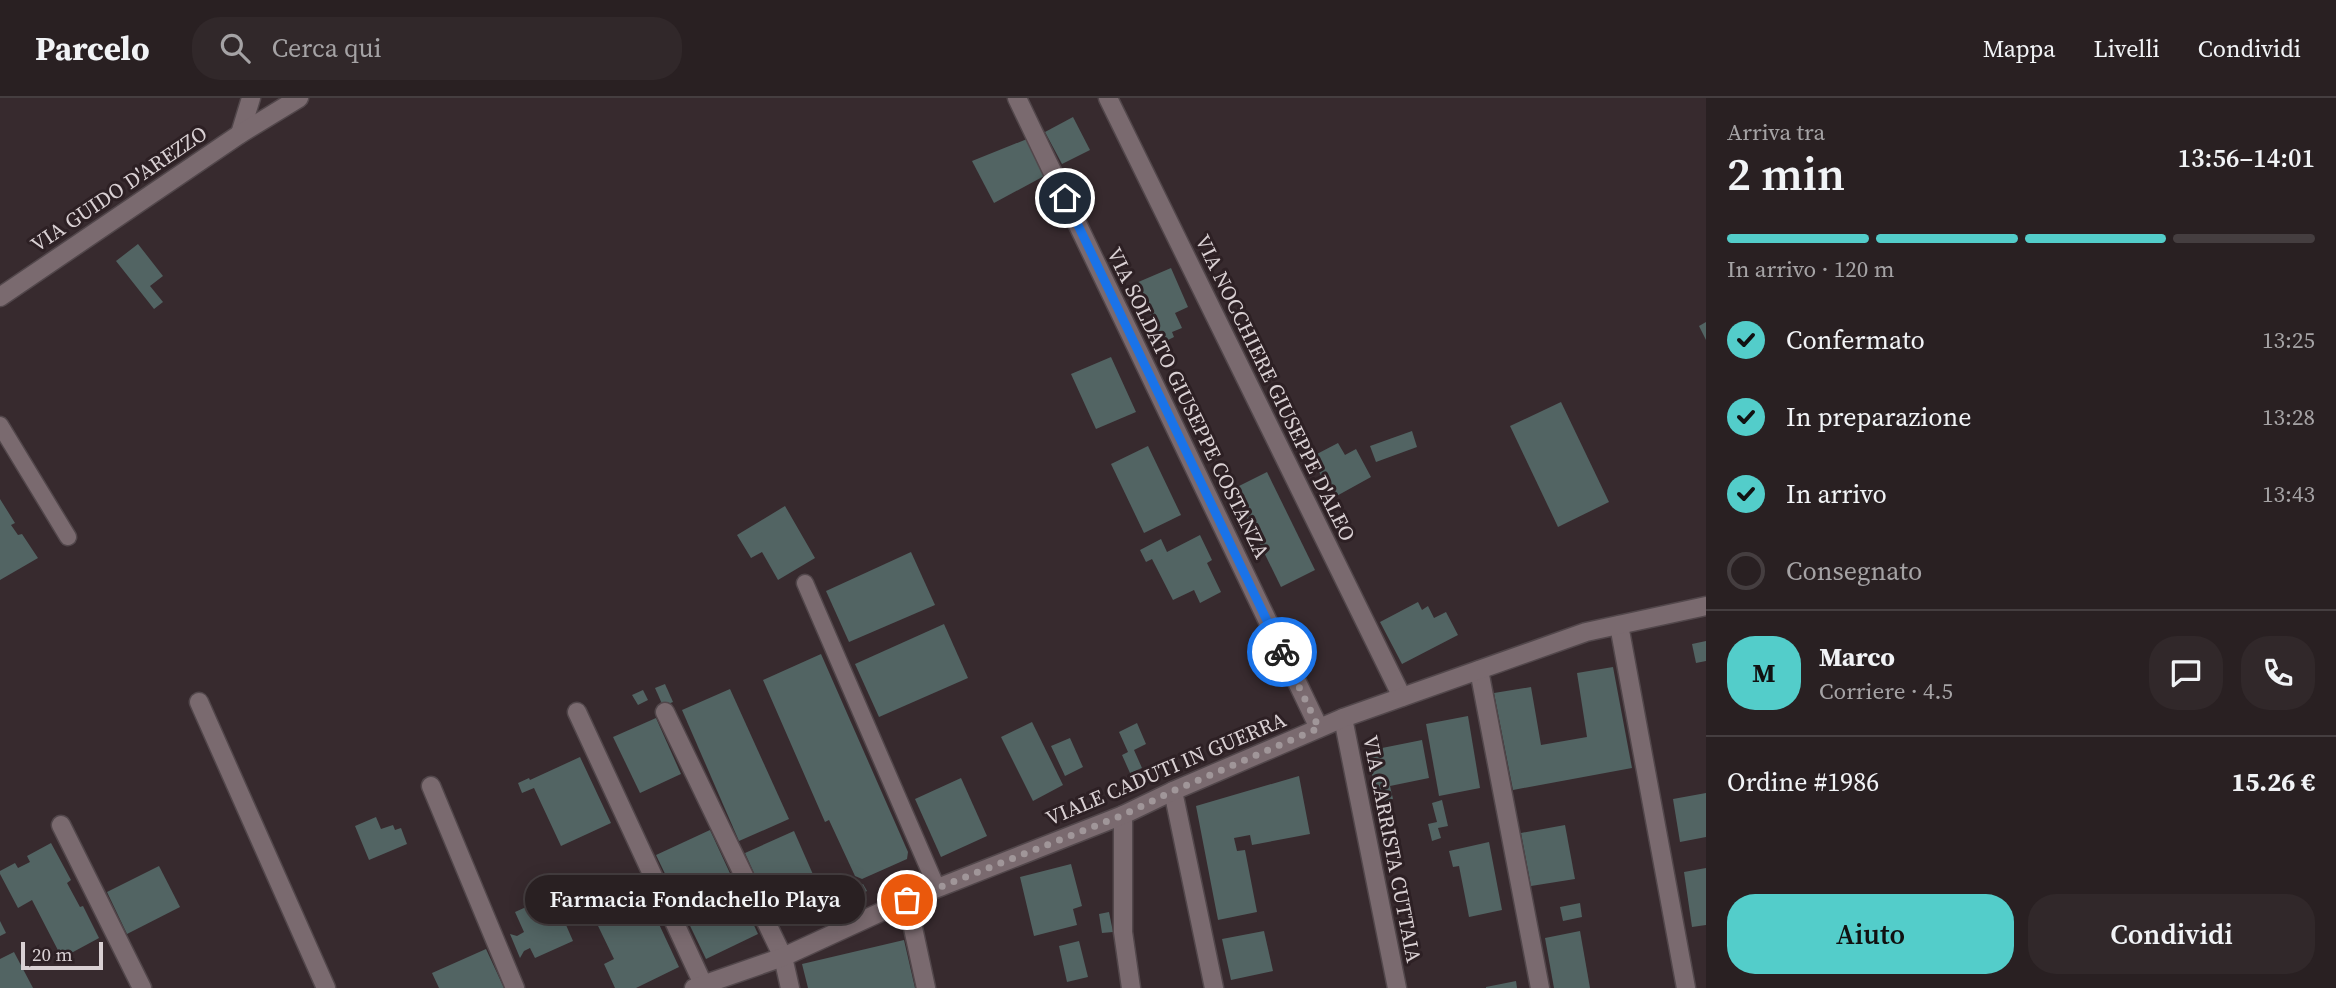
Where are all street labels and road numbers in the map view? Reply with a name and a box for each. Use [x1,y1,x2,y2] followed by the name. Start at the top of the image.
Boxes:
[25,119,213,259] street label: VIA GUIDO D'AREZZO
[1188,230,1363,546] street label: VIA NOCCHIERE GIUSEPPE D'ALEO
[1100,242,1277,563] street label: VIA SOLDATO GIUSEPPE COSTANZA
[1041,705,1290,832] street label: VIALE CADUTI IN GUERRA
[1356,733,1429,965] street label: VIA CARRISTA CUTTAIA

